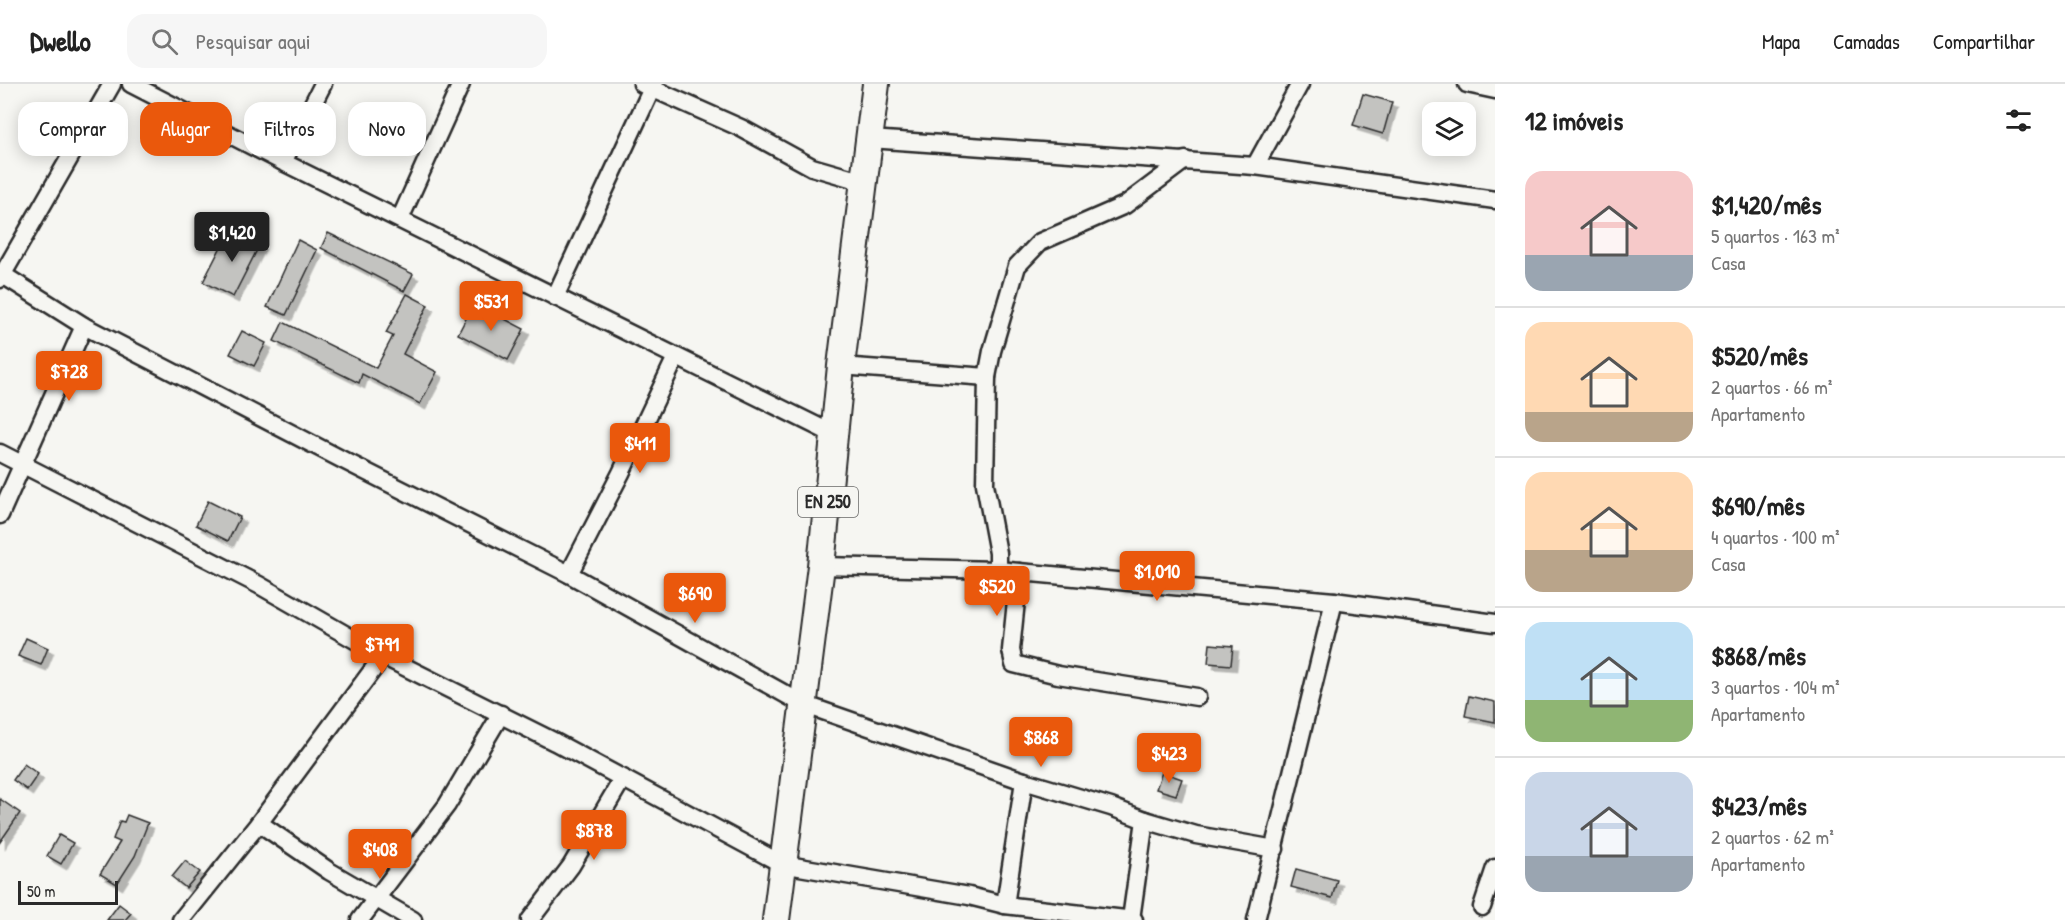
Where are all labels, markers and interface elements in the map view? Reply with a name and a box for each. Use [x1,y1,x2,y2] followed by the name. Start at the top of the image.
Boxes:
[127,14,547,68] search box
[30,22,91,60] text: Dwello
[148,25,181,58] icon: search
[196,26,311,56] text: Pesquisar aqui
[1762,27,1800,56] text: Mapa
[1833,27,1900,56] text: Camadas
[1933,27,2035,56] text: Compartilhar
[18,102,128,156] chip: Comprar
[140,102,232,156] chip: Alugar
[244,102,336,156] chip: Filtros
[348,102,426,156] chip: Novo
[1422,102,1476,156] map controls
[1422,102,1476,156] button: layers
[1525,103,1623,138] text: 12 imóveis
[2002,104,2035,137] icon: filters
[1711,187,1821,222] text: $1,420/mês
[1573,195,1645,267] icon: home
[183,212,281,263] pin: $1,420
[208,218,256,245] text: $1,420
[1711,222,1840,249] text: 5 quartos · 163 m²
[1711,249,1745,276] text: Casa
[455,281,527,332] pin: $531
[474,287,508,314] text: $531
[1711,338,1808,373] text: $520/mês
[1573,346,1645,418] icon: home
[33,351,105,402] pin: $728
[50,357,88,384] text: $728
[1711,373,1832,400] text: 2 quartos · 66 m²
[1711,400,1805,427] text: Apartamento
[604,423,676,474] pin: $411
[624,429,656,456] text: $411
[798,487,858,517] road number: EN 250
[1711,488,1805,523] text: $690/mês
[1573,496,1645,568] icon: home
[1711,523,1840,550] text: 4 quartos · 100 m²
[1711,550,1745,577] text: Casa
[1108,551,1206,602] pin: $1,010
[1134,557,1180,584] text: $1,010
[961,566,1033,617] pin: $520
[979,572,1015,599] text: $520
[659,573,731,624] pin: $690
[678,579,712,606] text: $690
[346,624,418,675] pin: $791
[365,630,399,657] text: $791
[1711,638,1806,673] text: $868/mês
[1573,646,1645,718] icon: home
[1711,673,1840,700] text: 3 quartos · 104 m²
[1711,700,1805,727] text: Apartamento
[1005,717,1077,768] pin: $868
[1023,723,1059,750] text: $868
[1133,733,1205,784] pin: $423
[1151,739,1187,766] text: $423
[1711,788,1807,823] text: $423/mês
[1573,796,1645,868] icon: home
[558,810,630,861] pin: $878
[575,816,613,843] text: $878
[1711,823,1834,850] text: 2 quartos · 62 m²
[344,829,416,880] pin: $408
[362,835,398,862] text: $408
[1711,850,1805,877] text: Apartamento
[18,878,118,906] scale bar
[27,880,56,902] text: 50 m

